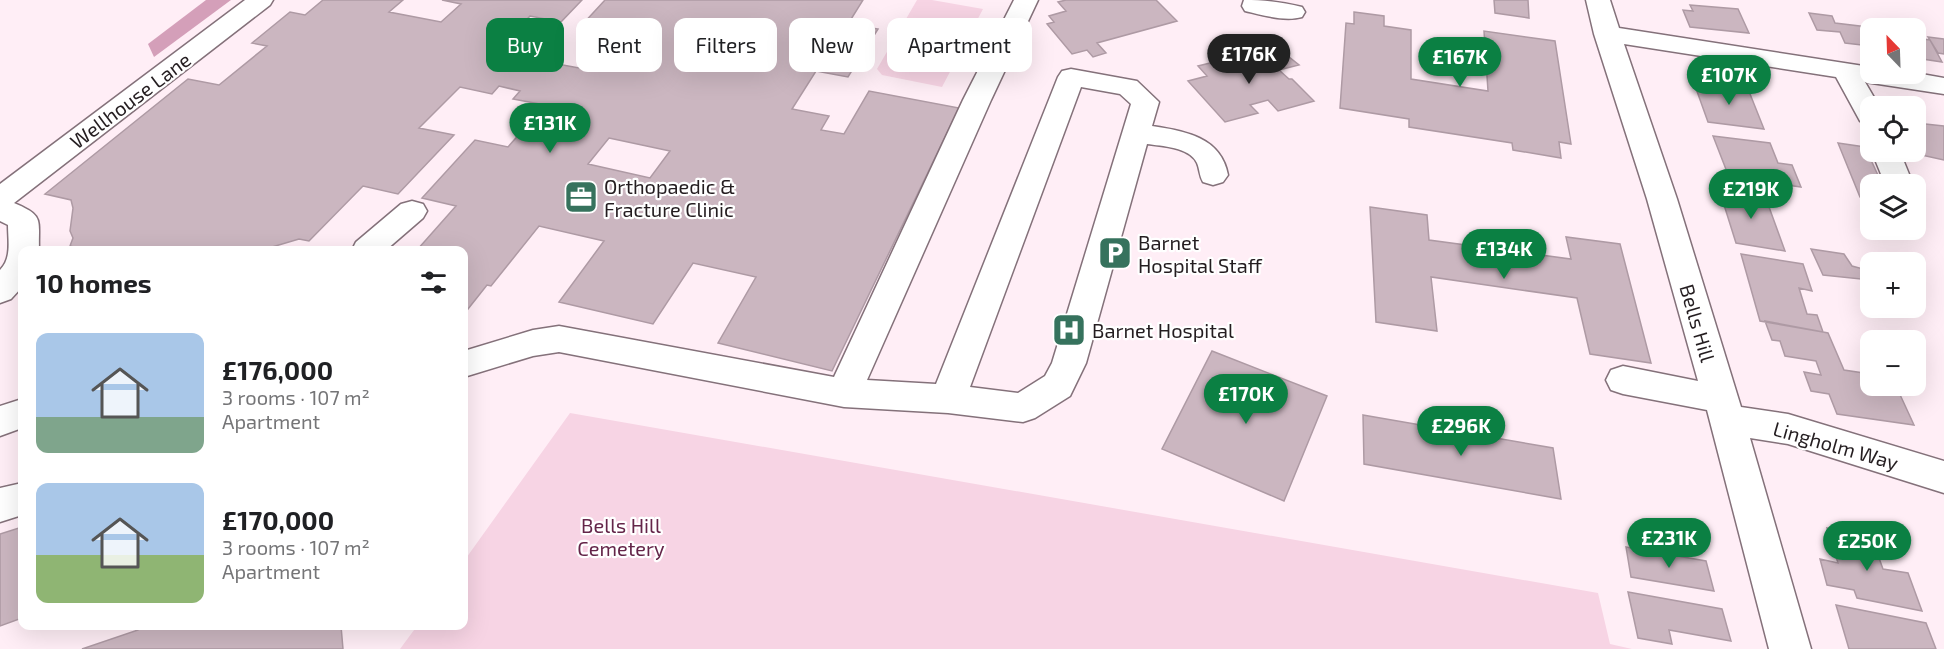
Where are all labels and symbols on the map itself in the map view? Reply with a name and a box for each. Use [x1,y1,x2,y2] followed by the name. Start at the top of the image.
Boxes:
[1860,18,1926,84] north arrow
[1207,34,1291,85] pin: £176K
[1418,37,1502,88] pin: £167K
[65,47,195,153] street label: Wellhouse Lane
[1687,55,1771,106] pin: £107K
[508,103,592,154] pin: £131K
[1709,169,1793,220] pin: £219K
[604,174,735,221] place label: Orthopaedic & Fracture Clinic
[563,179,599,215] office icon: Orthopaedic & Fracture Clinic
[1462,229,1546,280] pin: £134K
[1138,230,1263,277] place label: Barnet Hospital Staff
[1097,235,1133,271] parking icon: Barnet Hospital Staff
[1675,281,1721,365] street label: Bells Hill
[1051,312,1087,348] hospital icon: Barnet Hospital
[1092,318,1234,342] place label: Barnet Hospital
[1204,374,1288,425] pin: £170K
[1419,406,1503,457] pin: £296K
[1771,416,1902,474] street label: Lingholm Way
[577,513,665,560] park label: Bells Hill Cemetery
[1627,518,1711,569] pin: £231K
[1825,521,1909,572] pin: £250K

